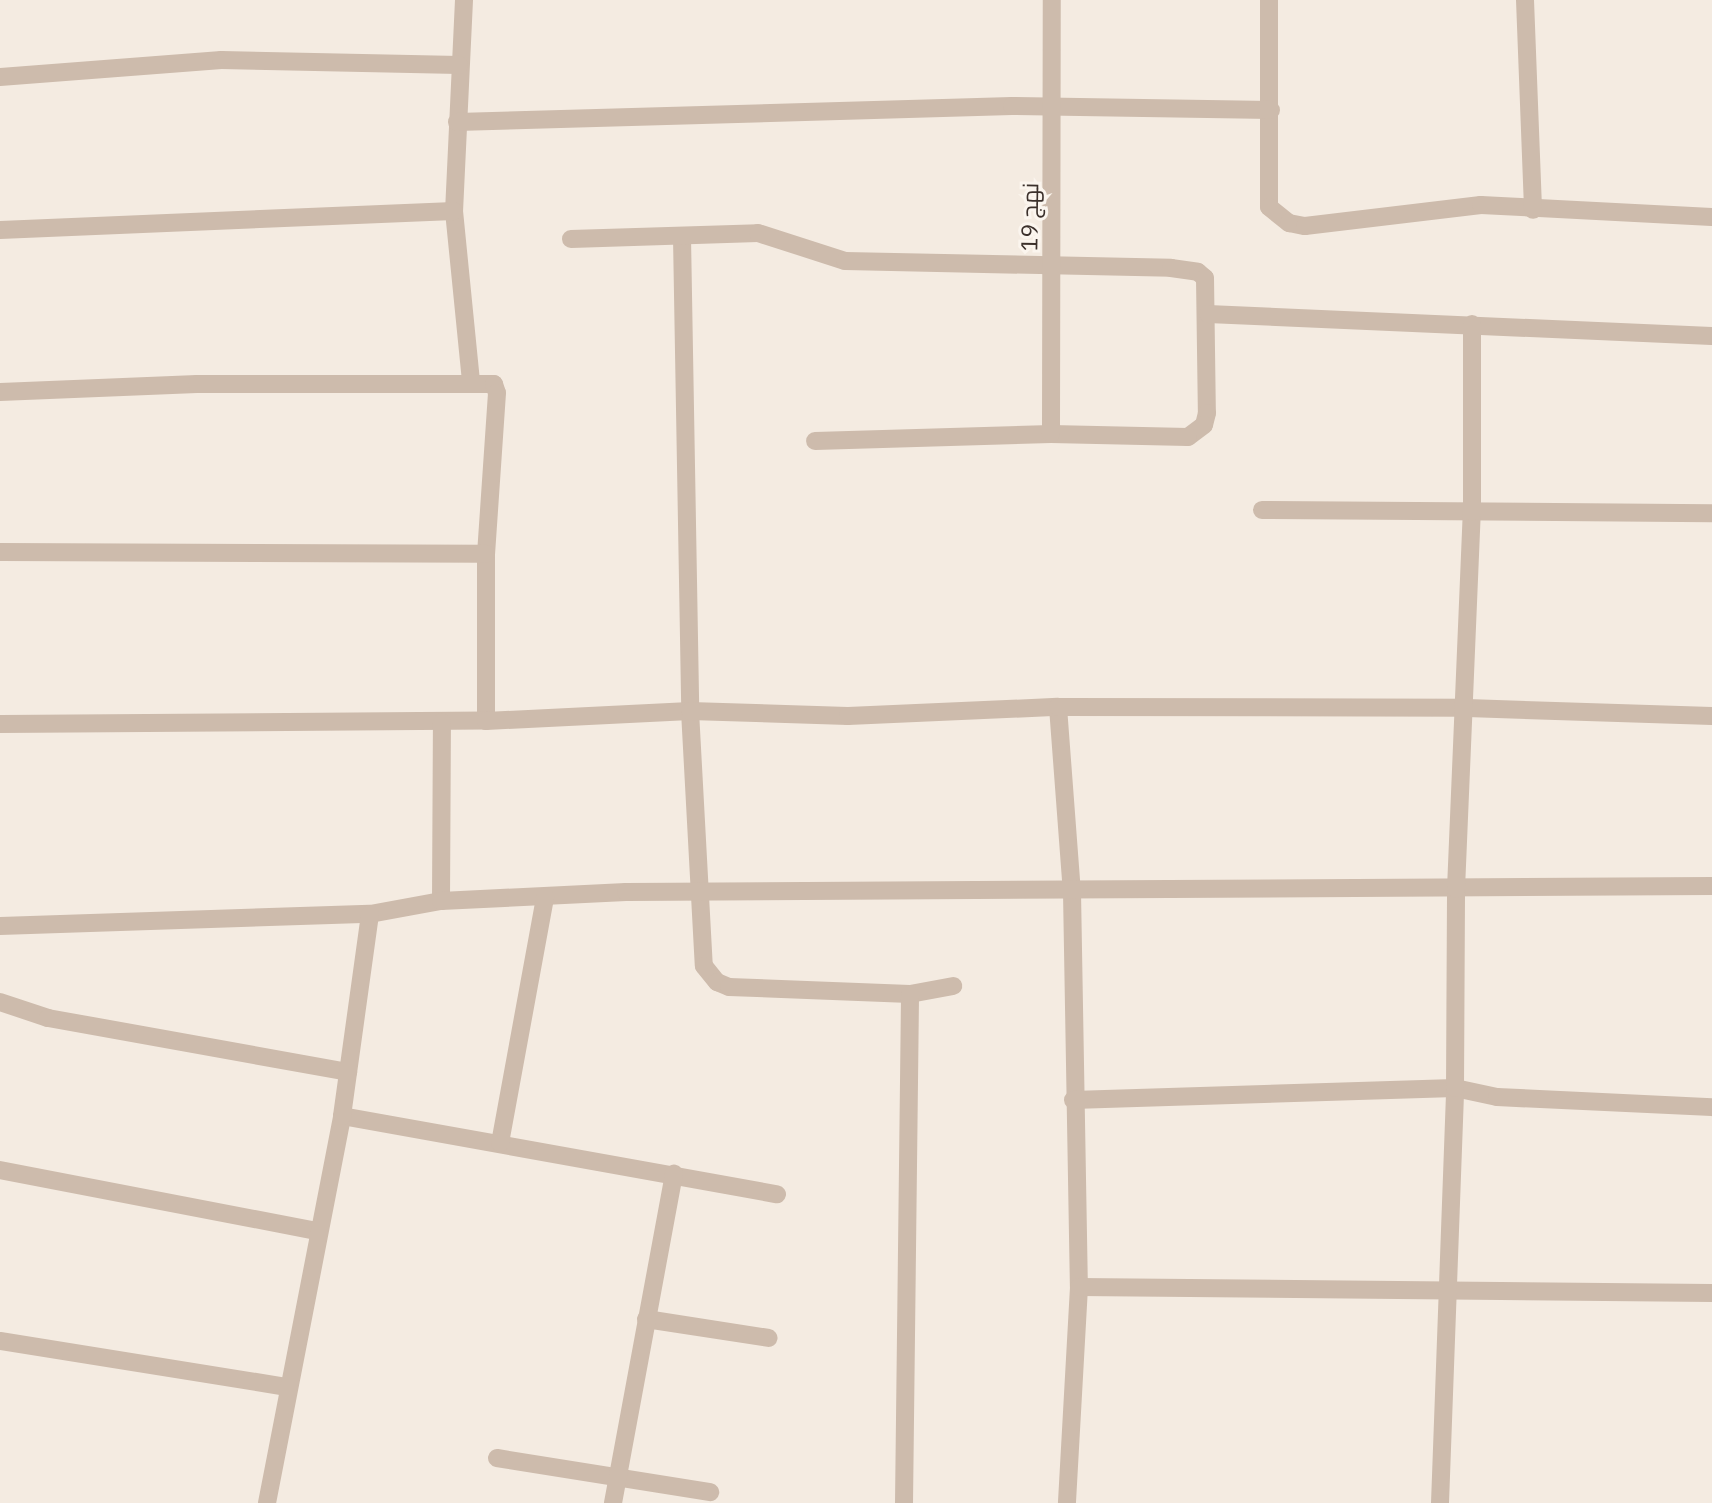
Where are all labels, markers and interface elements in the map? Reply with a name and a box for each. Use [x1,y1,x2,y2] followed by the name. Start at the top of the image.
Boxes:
[1015,182,1043,252] street label: نهج 19

